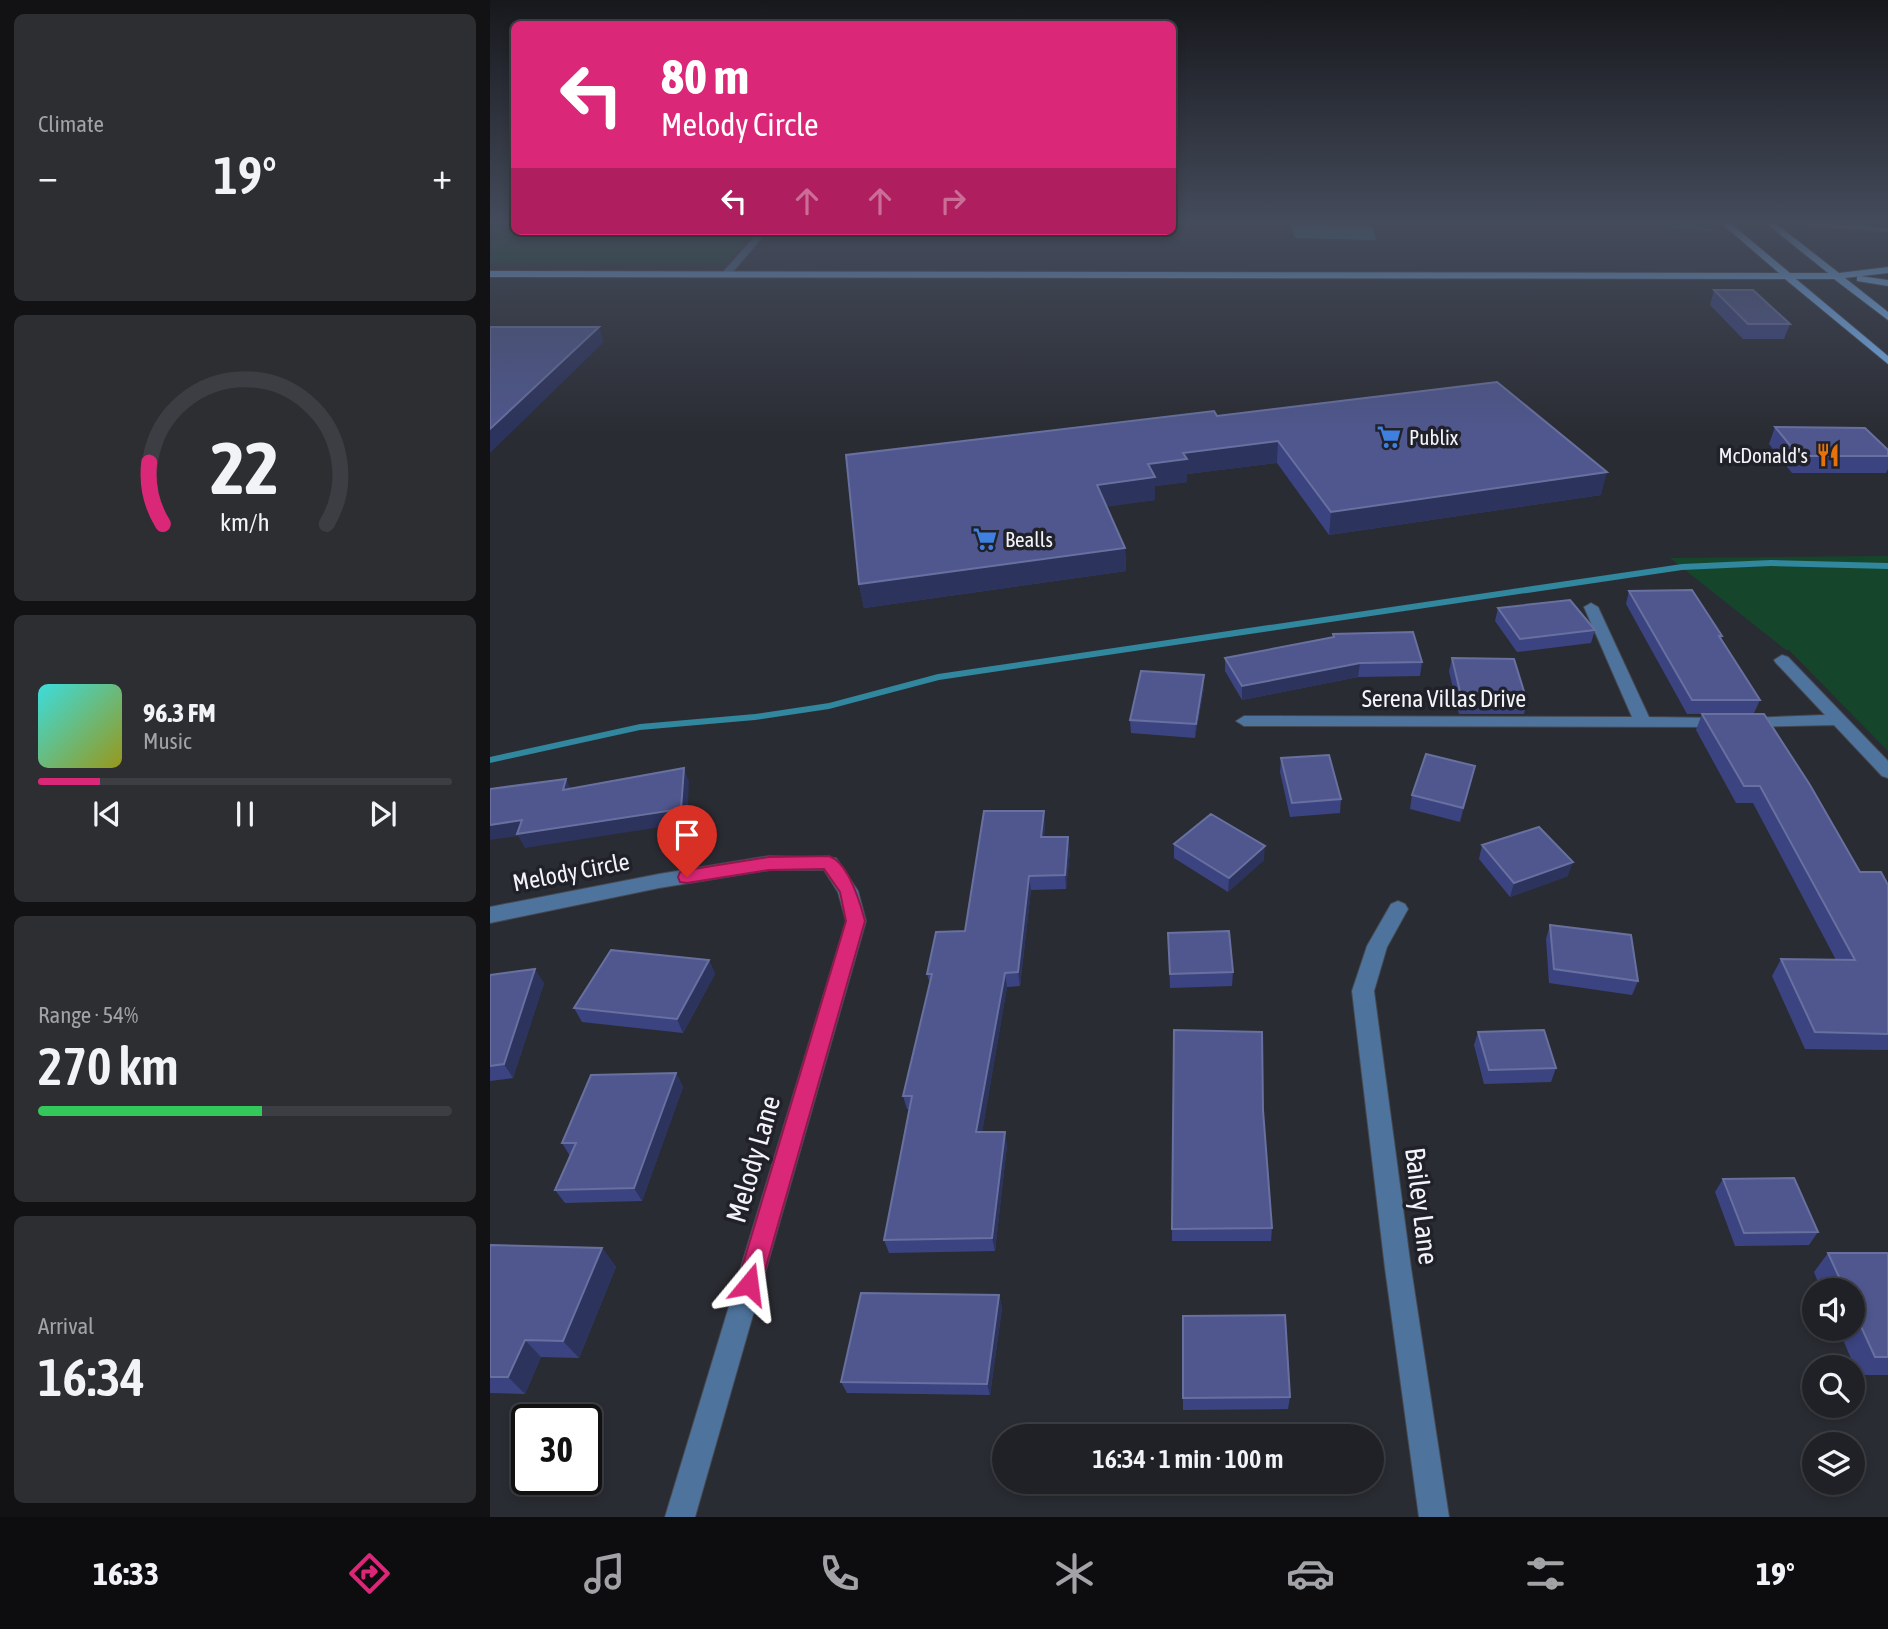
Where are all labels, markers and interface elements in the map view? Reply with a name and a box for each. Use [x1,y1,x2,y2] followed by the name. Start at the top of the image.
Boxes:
[661,48,749,104] text: 80 m
[546,49,637,140] icon: left
[661,106,819,143] text: Melody Circle
[38,111,104,137] text: Climate
[213,145,277,205] text: 19°
[38,154,58,197] text: −
[432,154,452,197] text: +
[715,182,753,220] icon: left
[788,182,826,220] icon: ahead
[861,182,899,220] icon: ahead
[934,182,972,220] icon: right
[1375,423,1403,451] supermarket icon: Publix
[1409,425,1459,449] place label: Publix
[211,426,279,509] text: 22
[1814,441,1842,469] restaurant icon: McDonald's
[1718,443,1808,467] place label: McDonald's
[220,508,270,536] text: km/h
[971,525,999,553] supermarket icon: Bealls
[1005,527,1053,551] place label: Bealls
[1362,685,1526,712] street label: Serena Villas Drive
[143,698,216,728] text: 96.3 FM
[143,728,191,754] text: Music
[88,795,126,833] icon: previous
[226,795,264,833] icon: pause
[364,795,402,833] icon: next
[657,805,717,877] pin
[668,816,706,854] icon: arrive
[510,847,632,897] street label: Melody Circle
[38,1002,138,1028] text: Range · 54%
[38,1036,179,1096] text: 270 km
[720,1092,786,1226] street label: Melody Lane
[1399,1146,1445,1266] street label: Bailey Lane
[712,1247,786,1321] position arrow
[1802,1278,1865,1495] map controls
[1802,1278,1865,1341] button: sound
[38,1313,94,1339] text: Arrival
[38,1347,145,1407] text: 16:34
[1802,1355,1865,1418] button: search
[511,1404,602,1495] speed limit sign: 30
[1802,1432,1865,1495] button: layers
[1093,1444,1283,1474] text: 16:34 · 1 min · 100 m
[345,1549,394,1598] icon: directions
[580,1549,629,1598] icon: music
[815,1549,864,1598] icon: phone
[1050,1549,1099,1598] icon: climate
[1286,1549,1335,1598] icon: car
[1521,1549,1570,1598] icon: filters
[93,1555,159,1592] text: 16:33
[1756,1555,1795,1592] text: 19°

